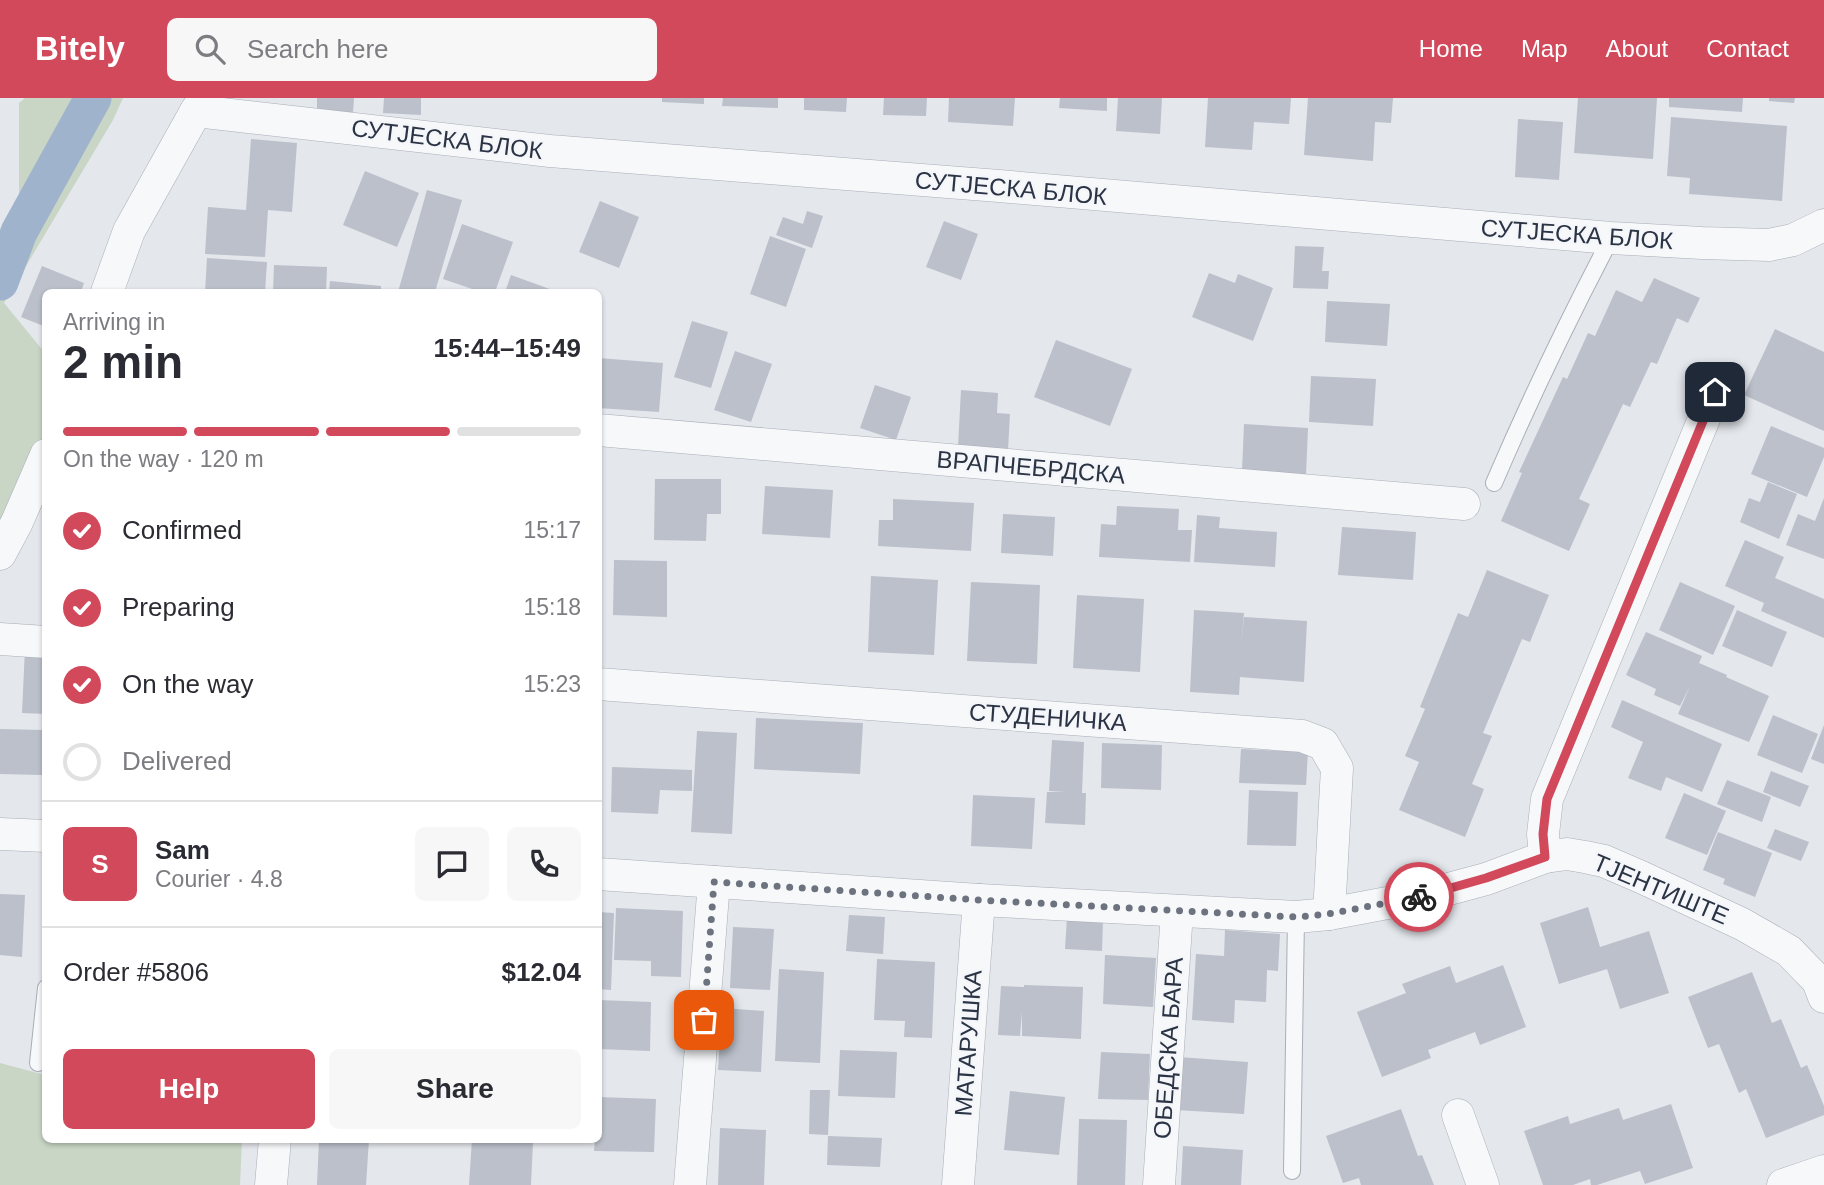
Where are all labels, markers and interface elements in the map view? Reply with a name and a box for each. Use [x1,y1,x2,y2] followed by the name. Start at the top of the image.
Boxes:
[167,18,657,81] search box
[35,30,125,67] text: Bitely
[191,30,229,68] icon: search
[247,34,389,64] text: Search here
[1419,35,1483,62] text: Home
[1521,35,1568,62] text: Map
[1606,35,1668,62] text: About
[1706,35,1789,62] text: Contact
[350,114,544,164] street label: СУТЈЕСКА БЛОК
[914,166,1108,210] street label: СУТЈЕСКА БЛОК
[1480,214,1674,254] street label: СУТЈЕСКА БЛОК
[63,309,165,335] text: Arriving in
[434,333,581,363] text: 15:44–15:49
[63,336,183,388] text: 2 min
[1685,362,1745,422] pin
[1696,373,1734,411] icon: home
[936,445,1126,489] street label: ВРАПЧЕБРДСКА
[63,446,264,472] text: On the way · 120 m
[63,512,101,550] icon: check
[122,515,242,545] text: Confirmed
[523,517,581,543] text: 15:17
[63,589,101,627] icon: check
[122,592,235,622] text: Preparing
[523,594,581,620] text: 15:18
[63,666,101,704] icon: check
[122,669,254,699] text: On the way
[523,671,581,697] text: 15:23
[968,698,1128,736] street label: СТУДЕНИЧКА
[122,746,232,776] text: Delivered
[415,827,489,901] button: chat
[507,827,581,901] button: phone
[155,835,210,865] text: Sam
[1589,848,1733,930] street label: ТЈЕНТИШТЕ
[91,849,109,879] text: S
[1384,862,1454,932] courier
[155,866,283,892] text: Courier · 4.8
[1400,878,1438,916] icon: bike
[1148,956,1188,1140] street label: ОБЕДСКА БАРА
[63,957,209,987] text: Order #5806
[501,957,581,987] text: $12.04
[949,969,987,1117] street label: МАТАРУШКА
[674,990,734,1050] pin
[685,1001,723,1039] icon: bag
[63,1049,315,1129] button: Help
[329,1049,581,1129] button: Share

